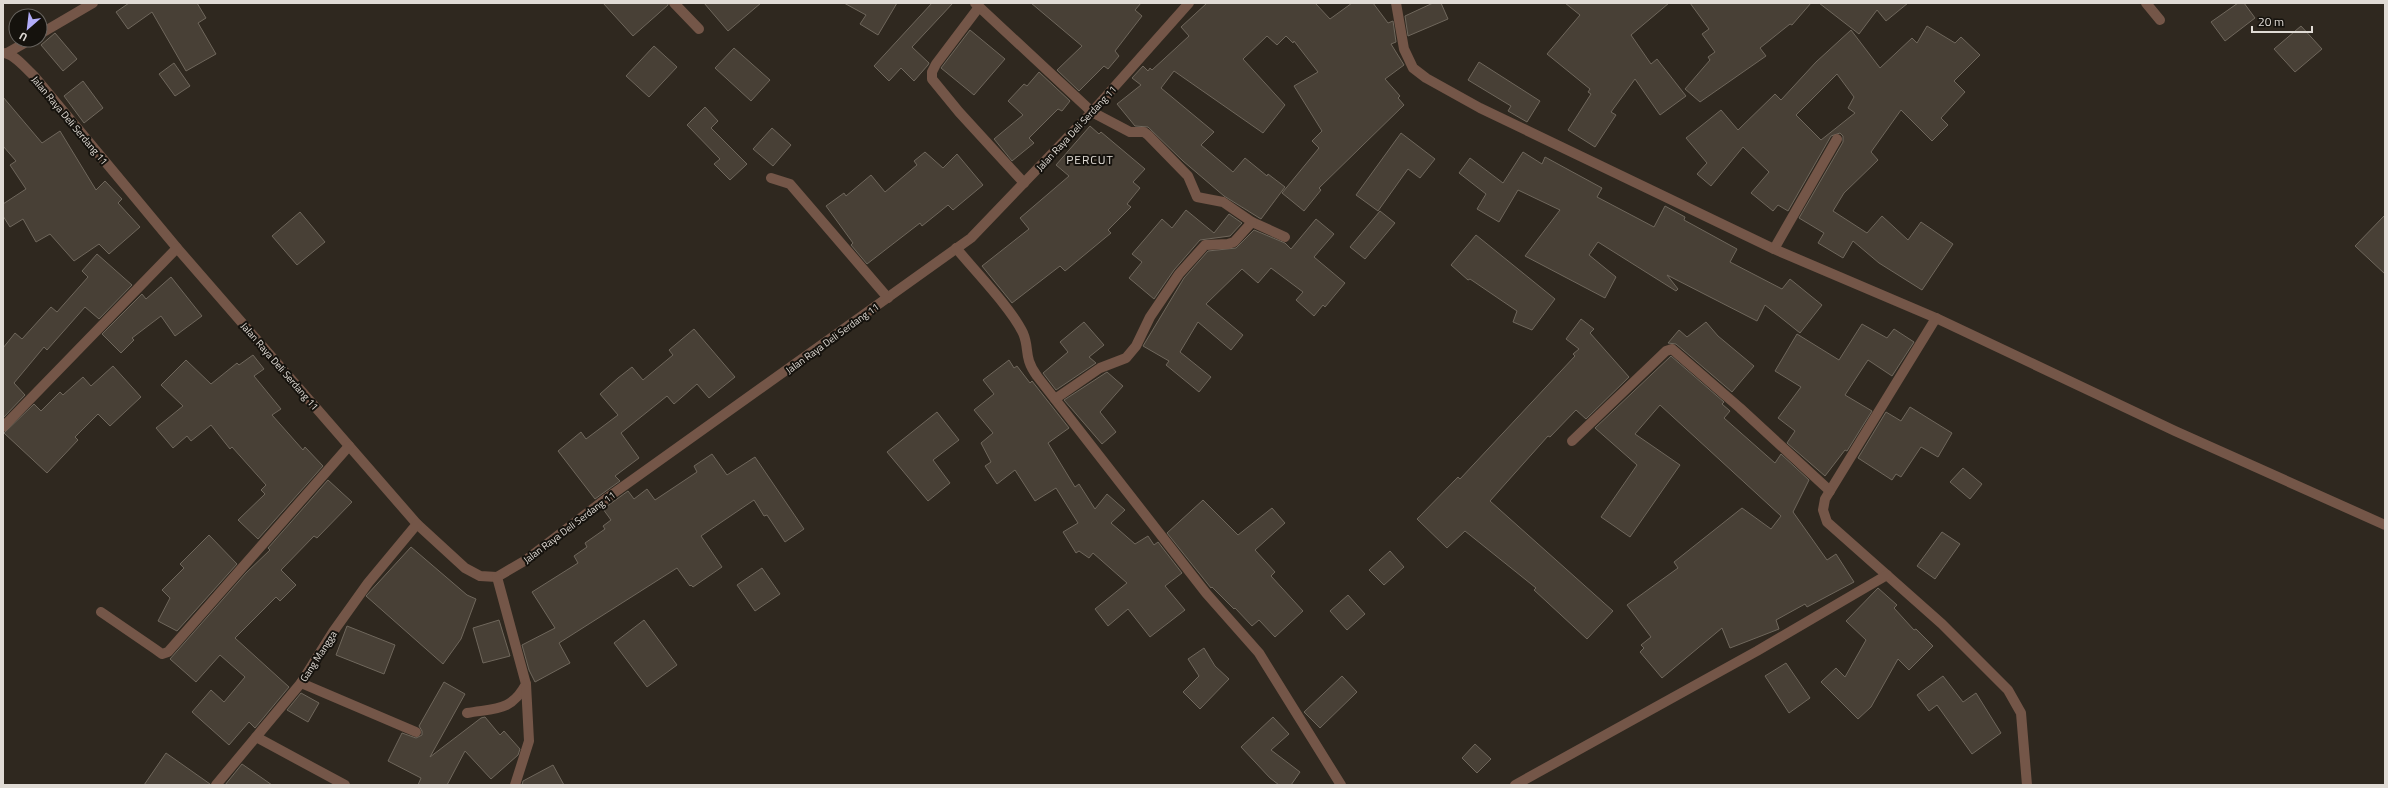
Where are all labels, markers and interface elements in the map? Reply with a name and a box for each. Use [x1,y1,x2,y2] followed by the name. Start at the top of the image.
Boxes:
[8,8,48,48] north arrow
[2252,8,2312,34] scale bar
[2258,12,2284,31] text: 20 m
[16,28,30,46] text: U
[28,73,111,168] street label: Jalan Raya Deli Serdang 11
[1033,82,1120,174] street label: Jalan Raya Deli Serdang 11
[1066,150,1114,169] district label: PERCUT
[783,299,882,377] street label: Jalan Raya Deli Serdang 11
[237,319,322,414] street label: Jalan Raya Deli Serdang 11
[520,488,619,567] street label: Jalan Raya Deli Serdang 11
[296,628,340,685] street label: Gang Mangga

